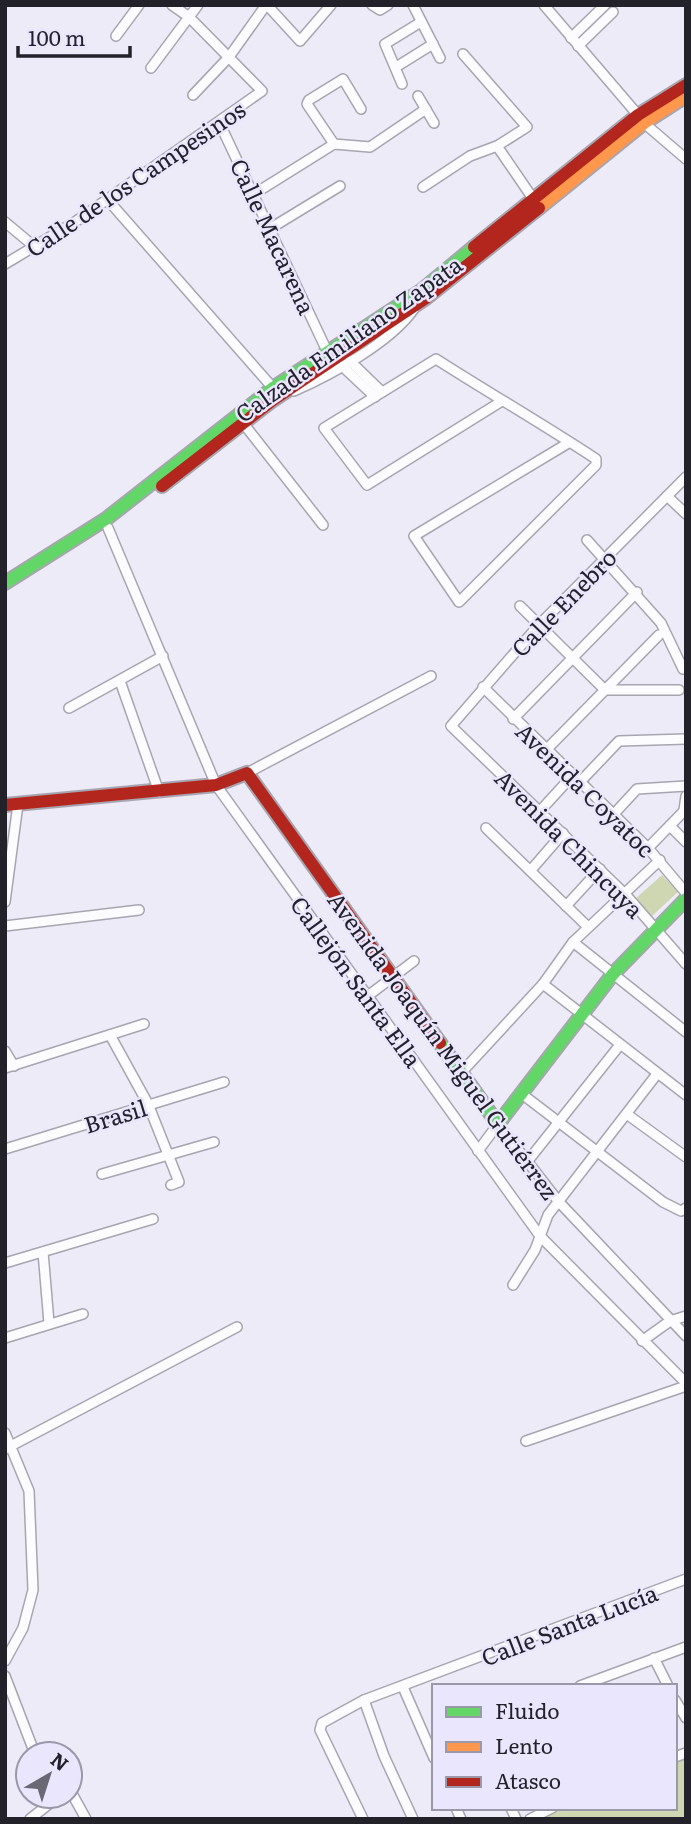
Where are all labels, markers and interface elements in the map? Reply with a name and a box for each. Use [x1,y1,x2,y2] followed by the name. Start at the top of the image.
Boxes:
[18,14,130,58] scale bar
[28,21,85,52] text: 100 m
[18,92,252,264] street label: Calle de los Campesinos
[223,152,325,320] street label: Calle Macarena
[227,246,469,429] street label: Calzada Emiliano Zapata
[503,540,623,664] street label: Calle Enebro
[509,714,663,864] street label: Avenida Coyatoc
[488,761,652,925] street label: Avenida Chincuya
[321,884,567,1206] street label: Avenida Joaquín Miguel Gutiérrez
[283,888,431,1074] street label: Callejón Santa Ella
[79,1089,151,1141] street label: Brasil
[476,1574,663,1673] street label: Calle Santa Lucía
[432,1684,677,1810] legend
[495,1694,559,1725] text: Fluido
[495,1729,553,1760] text: Lento
[14,1740,84,1810] north arrow
[45,1745,75,1777] text: N
[495,1764,561,1795] text: Atasco

